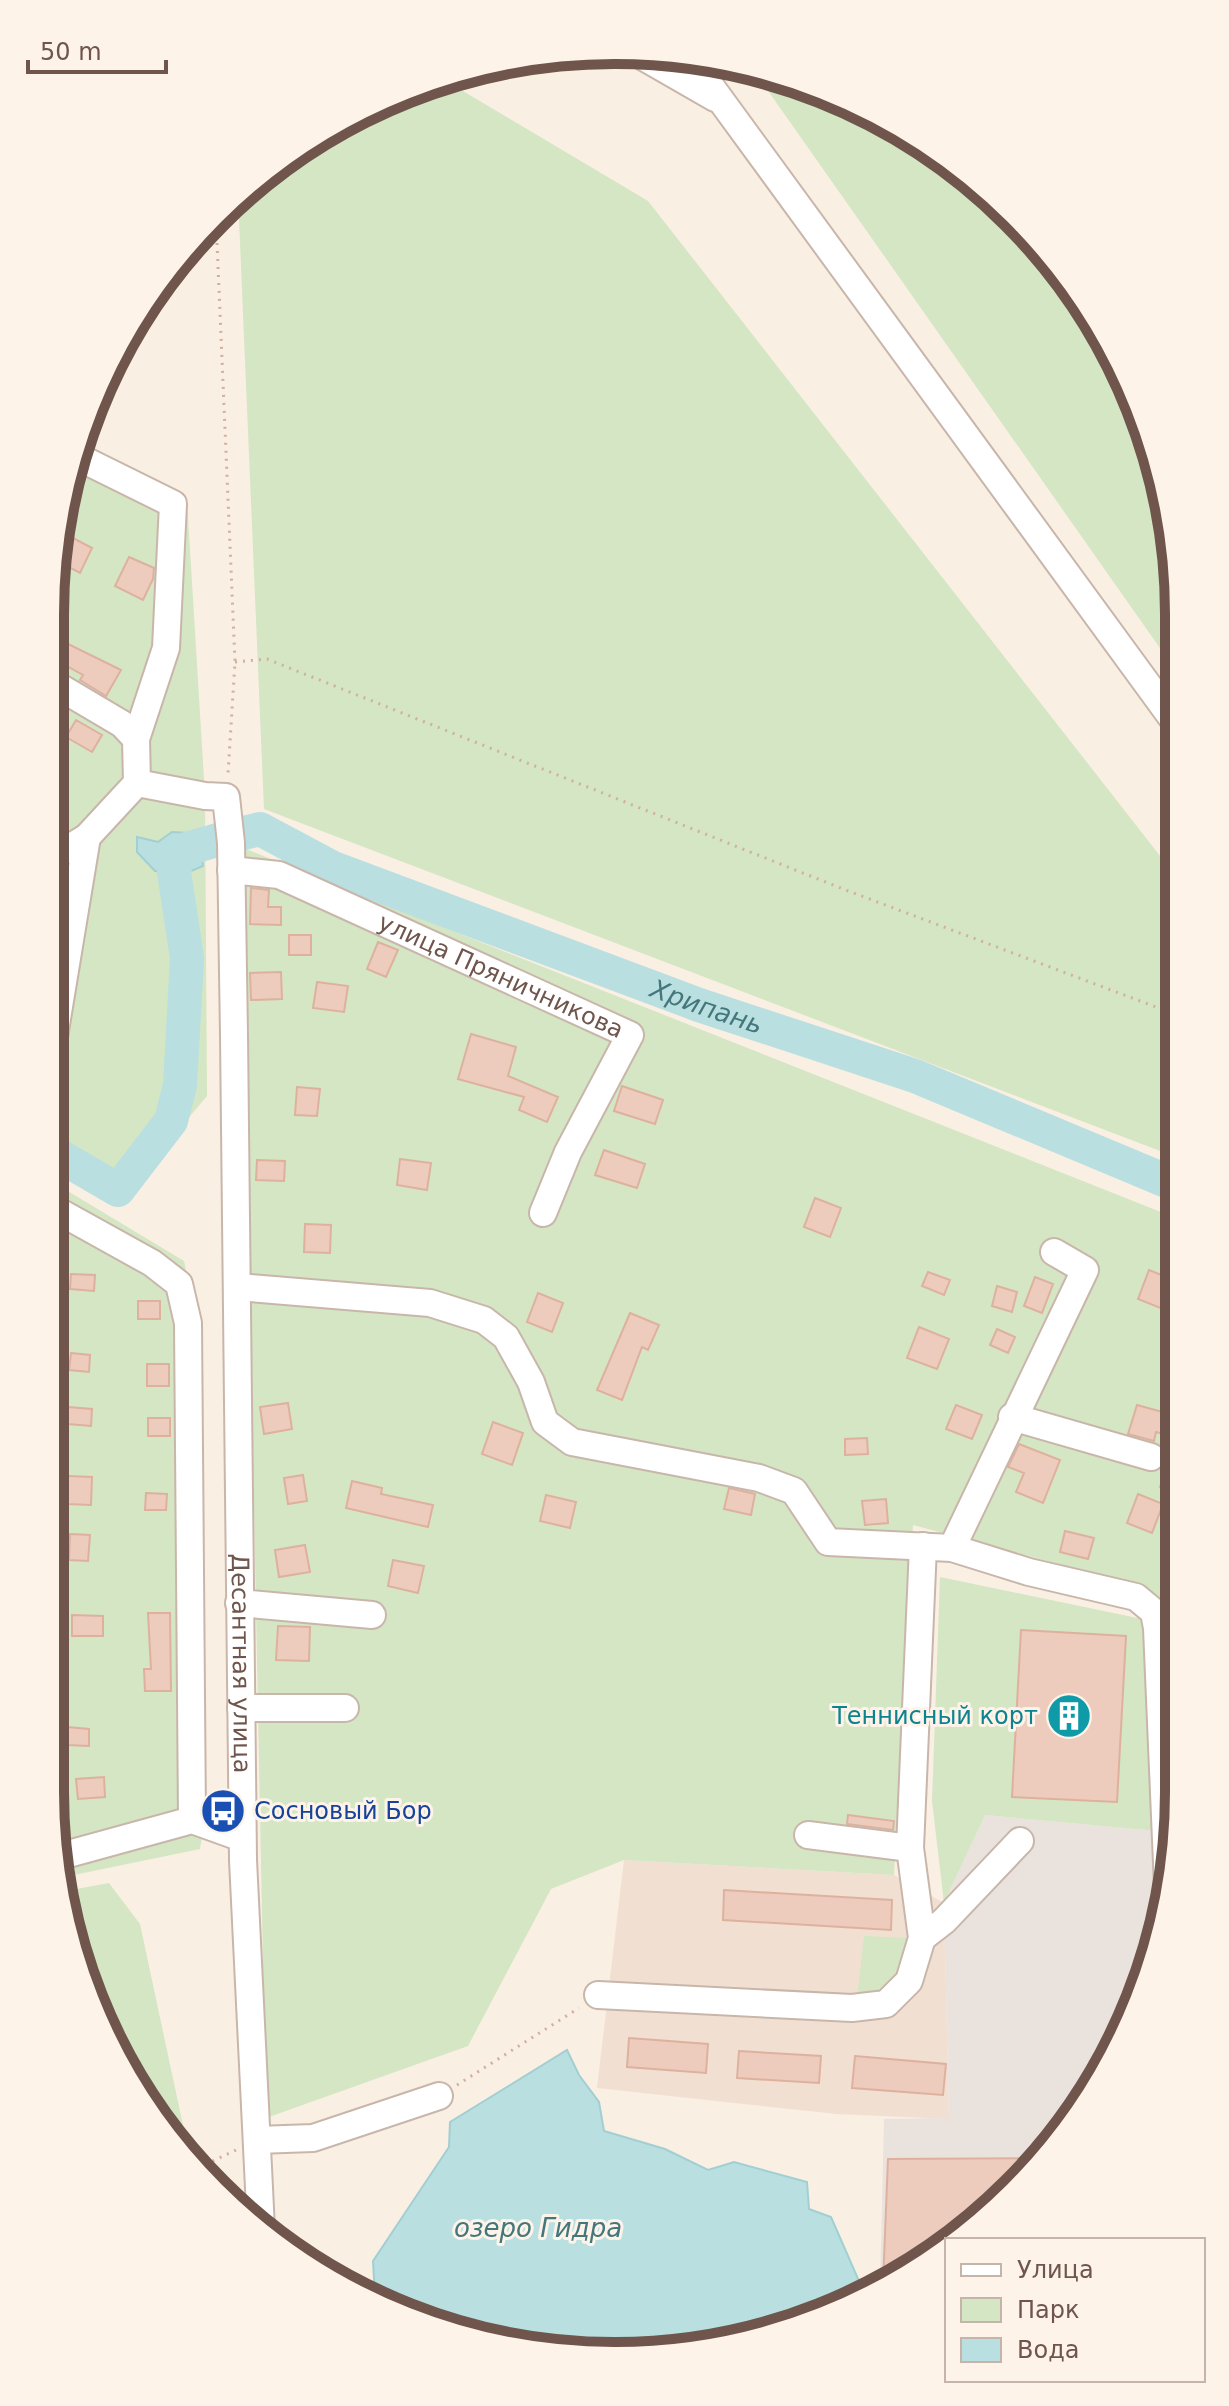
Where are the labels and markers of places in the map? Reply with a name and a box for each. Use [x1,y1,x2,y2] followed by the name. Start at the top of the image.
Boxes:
[1045,1692,1093,1740] building icon: Теннисный корт
[831,1702,1038,1730] place label: Теннисный корт
[199,1787,247,1835] bus stop icon: Сосновый Бор
[254,1797,432,1825] place label: Сосновый Бор

